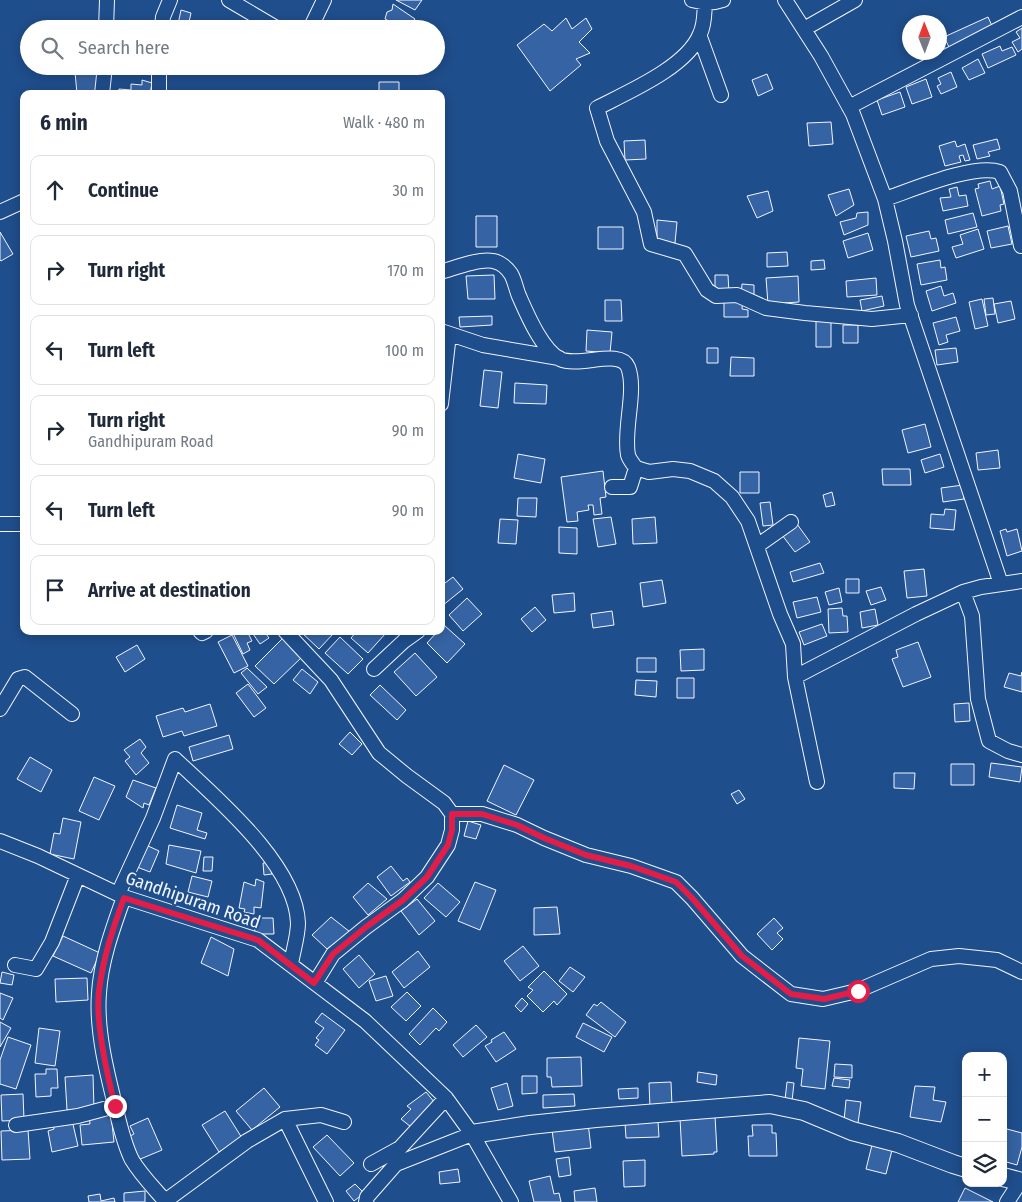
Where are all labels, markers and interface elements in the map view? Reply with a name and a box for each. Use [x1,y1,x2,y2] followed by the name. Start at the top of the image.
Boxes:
[902,15,947,60] north arrow
[20,20,445,75] search box
[38,34,66,62] icon: search
[78,36,170,59] text: Search here
[40,110,88,136] text: 6 min
[343,113,425,132] text: Walk · 480 m
[41,176,69,204] icon: ahead
[88,179,159,202] text: Continue
[392,181,424,200] text: 30 m
[41,256,69,284] icon: right
[88,259,165,282] text: Turn right
[387,261,424,280] text: 170 m
[41,336,69,364] icon: left
[88,339,155,362] text: Turn left
[385,341,424,360] text: 100 m
[88,409,165,432] text: Turn right
[41,416,69,444] icon: right
[392,421,424,440] text: 90 m
[88,432,214,451] text: Gandhipuram Road
[41,496,69,524] icon: left
[88,499,155,522] text: Turn left
[392,501,424,520] text: 90 m
[41,576,69,604] icon: arrive
[88,579,251,602] text: Arrive at destination
[123,867,263,933] street label: Gandhipuram Road
[847,980,870,1003] route start
[962,1052,1007,1187] map controls
[962,1052,1007,1097] button: +
[104,1095,127,1118] route end
[962,1097,1007,1142] button: −
[962,1142,1007,1187] button: layers

